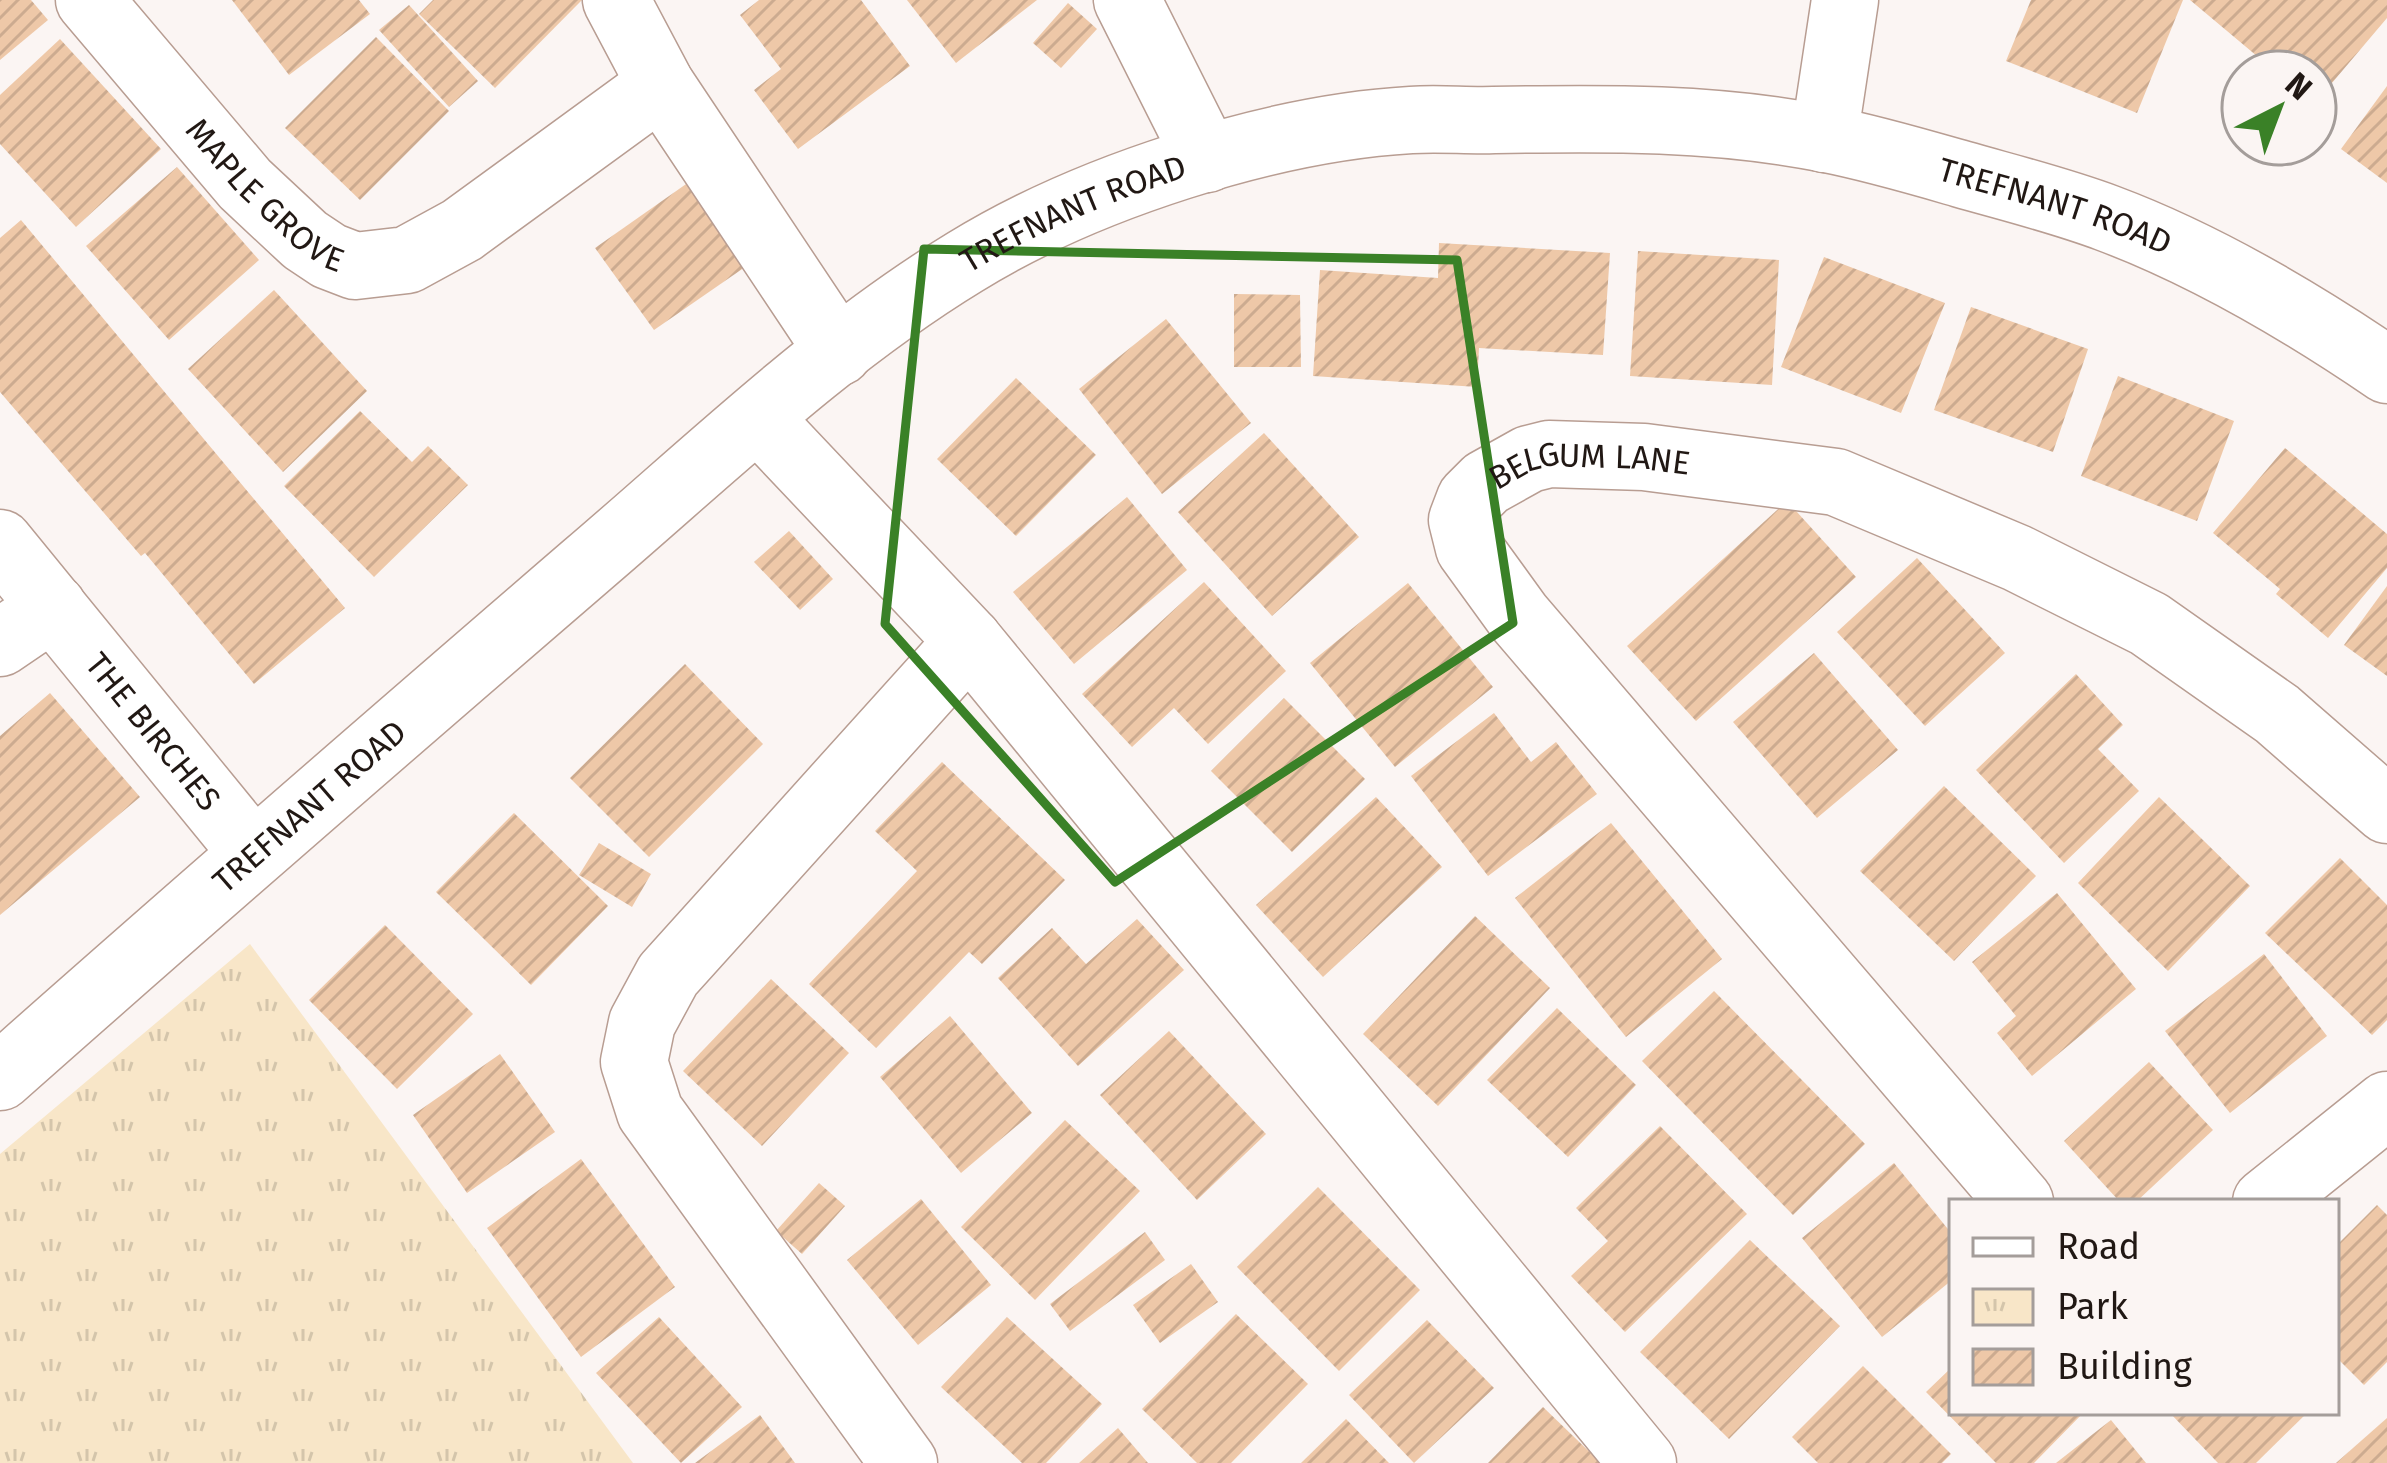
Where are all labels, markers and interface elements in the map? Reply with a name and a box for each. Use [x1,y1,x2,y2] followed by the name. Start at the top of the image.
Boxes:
[2219,48,2339,168] north arrow
[2277,64,2320,109] text: N
[177,111,350,281] street label: MAPLE GROVE
[953,147,1191,281] street label: TREFNANT ROAD
[1934,150,2178,263] street label: TREFNANT ROAD
[1482,433,1692,498] street label: BELGUM LANE
[77,645,229,819] street label: THE BIRCHES
[205,712,414,902] street label: TREFNANT ROAD
[1949,1199,2339,1415] legend
[2057,1225,2140,1269] text: Road
[2057,1285,2128,1329] text: Park
[2057,1345,2192,1389] text: Building

